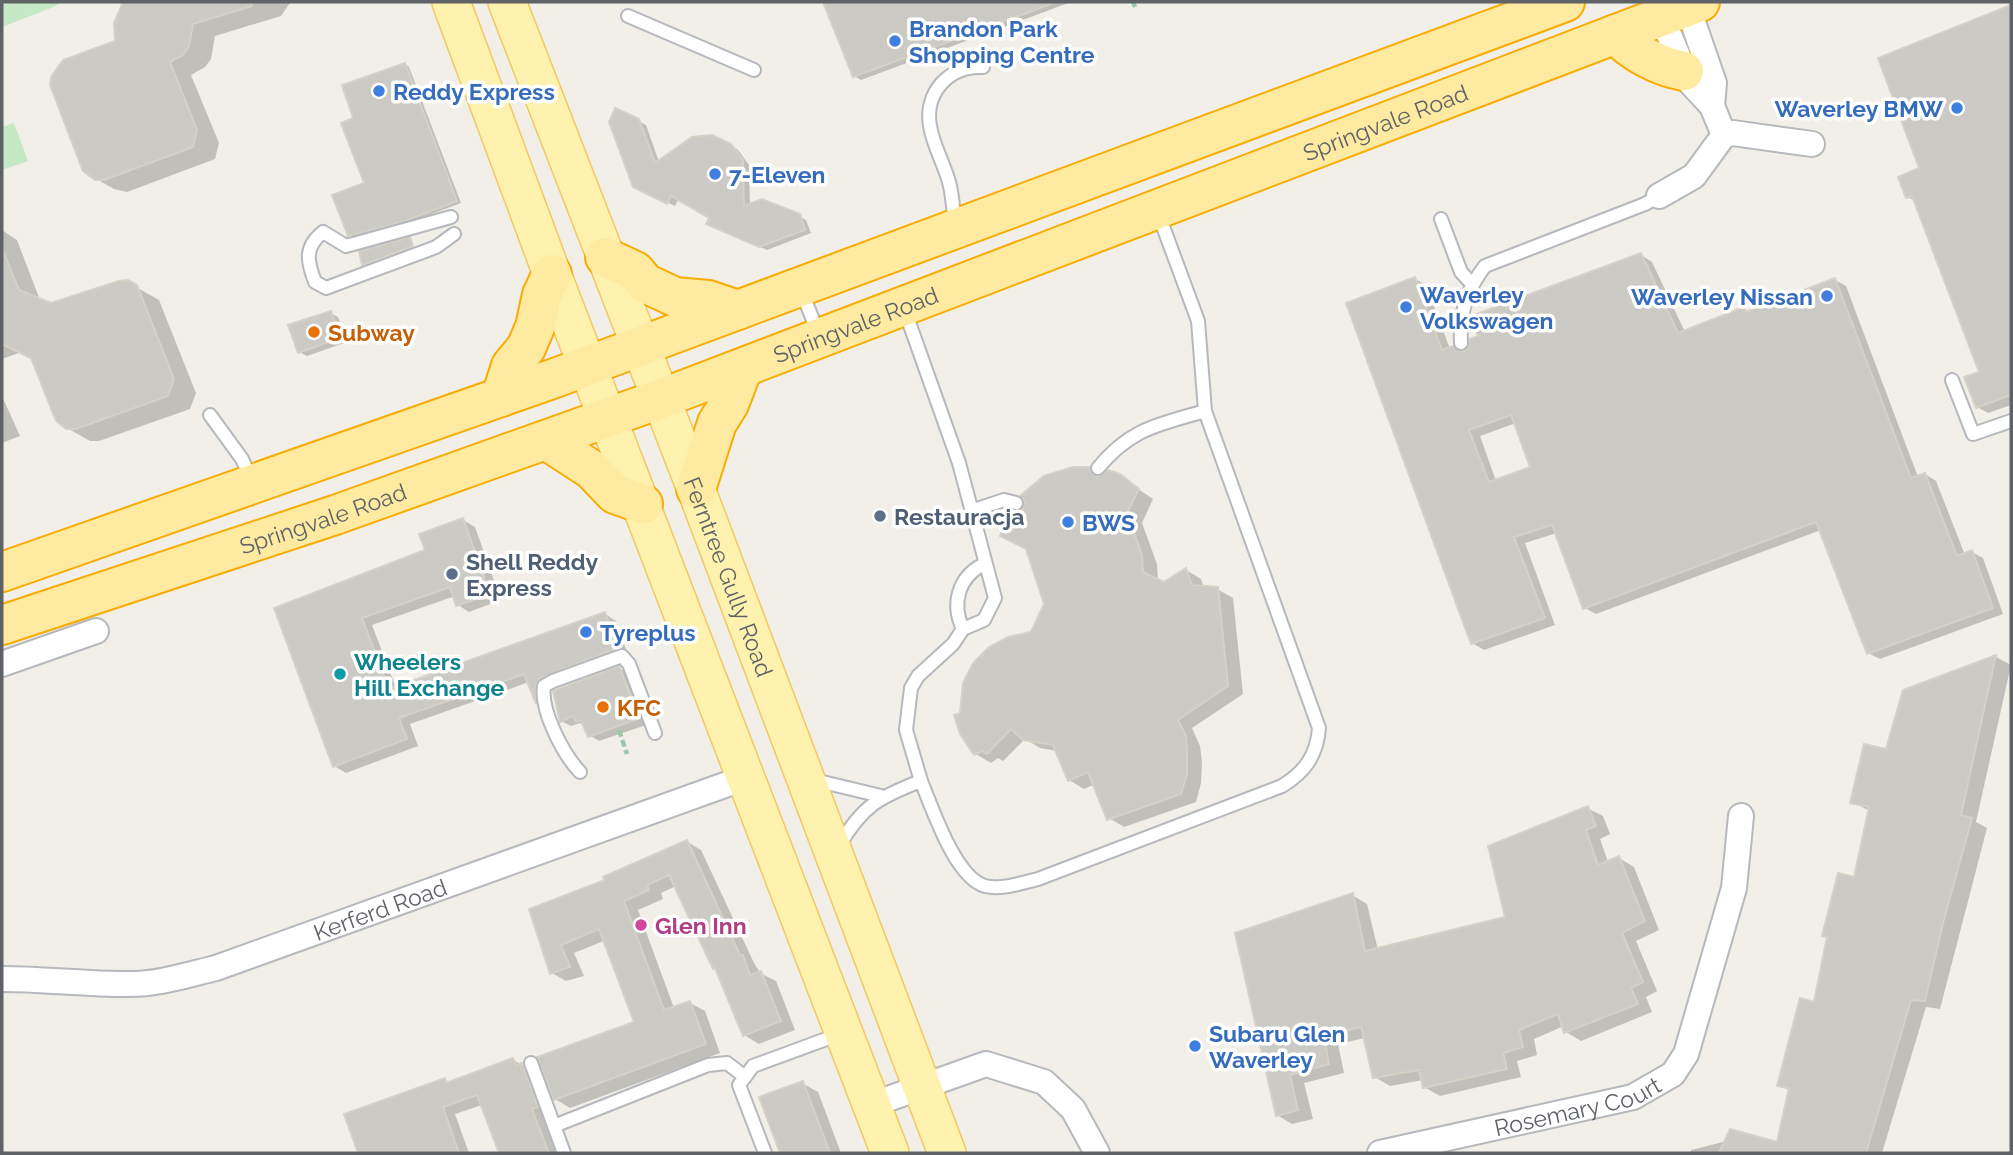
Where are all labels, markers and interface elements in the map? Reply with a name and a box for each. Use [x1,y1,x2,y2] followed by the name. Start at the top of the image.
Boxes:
[909,15,1095,68] place label: Brandon Park Shopping Centre
[887,33,903,49] marker: Brandon Park Shopping Centre
[393,78,555,105] place label: Reddy Express
[1299,78,1471,166] street label: Springvale Road
[371,83,387,99] marker: Reddy Express
[1774,95,1944,122] place label: Waverley BMW
[1949,100,1965,116] marker: Waverley BMW
[729,161,825,188] place label: 7-Eleven
[707,166,723,182] marker: 7-Eleven
[769,281,942,368] street label: Springvale Road
[1420,281,1554,334] place label: Waverley Volkswagen
[1631,283,1813,310] place label: Waverley Nissan
[1819,288,1835,304] marker: Waverley Nissan
[1398,299,1414,315] marker: Waverley Volkswagen
[328,319,415,346] place label: Subway
[306,324,322,340] marker: Subway
[679,473,779,680] street label: Ferntree Gully Road
[236,477,410,559] street label: Springvale Road
[894,503,1024,530] place label: Restauracja
[872,508,888,524] marker: Restauracja
[1082,509,1135,536] place label: BWS
[1060,514,1076,530] marker: BWS
[466,548,598,601] place label: Shell Reddy Express
[444,566,460,582] marker: Shell Reddy Express
[600,619,696,646] place label: Tyreplus
[578,624,594,640] marker: Tyreplus
[354,648,505,701] place label: Wheelers Hill Exchange
[332,666,348,682] marker: Wheelers Hill Exchange
[617,694,661,721] place label: KFC
[595,699,611,715] marker: KFC
[310,873,450,945] street label: Kerferd Road
[655,912,747,939] place label: Glen Inn
[633,917,649,933] marker: Glen Inn
[1209,1020,1345,1073] place label: Subaru Glen Waverley
[1187,1038,1203,1054] marker: Subaru Glen Waverley
[1492,1070,1666,1141] street label: Rosemary Court

